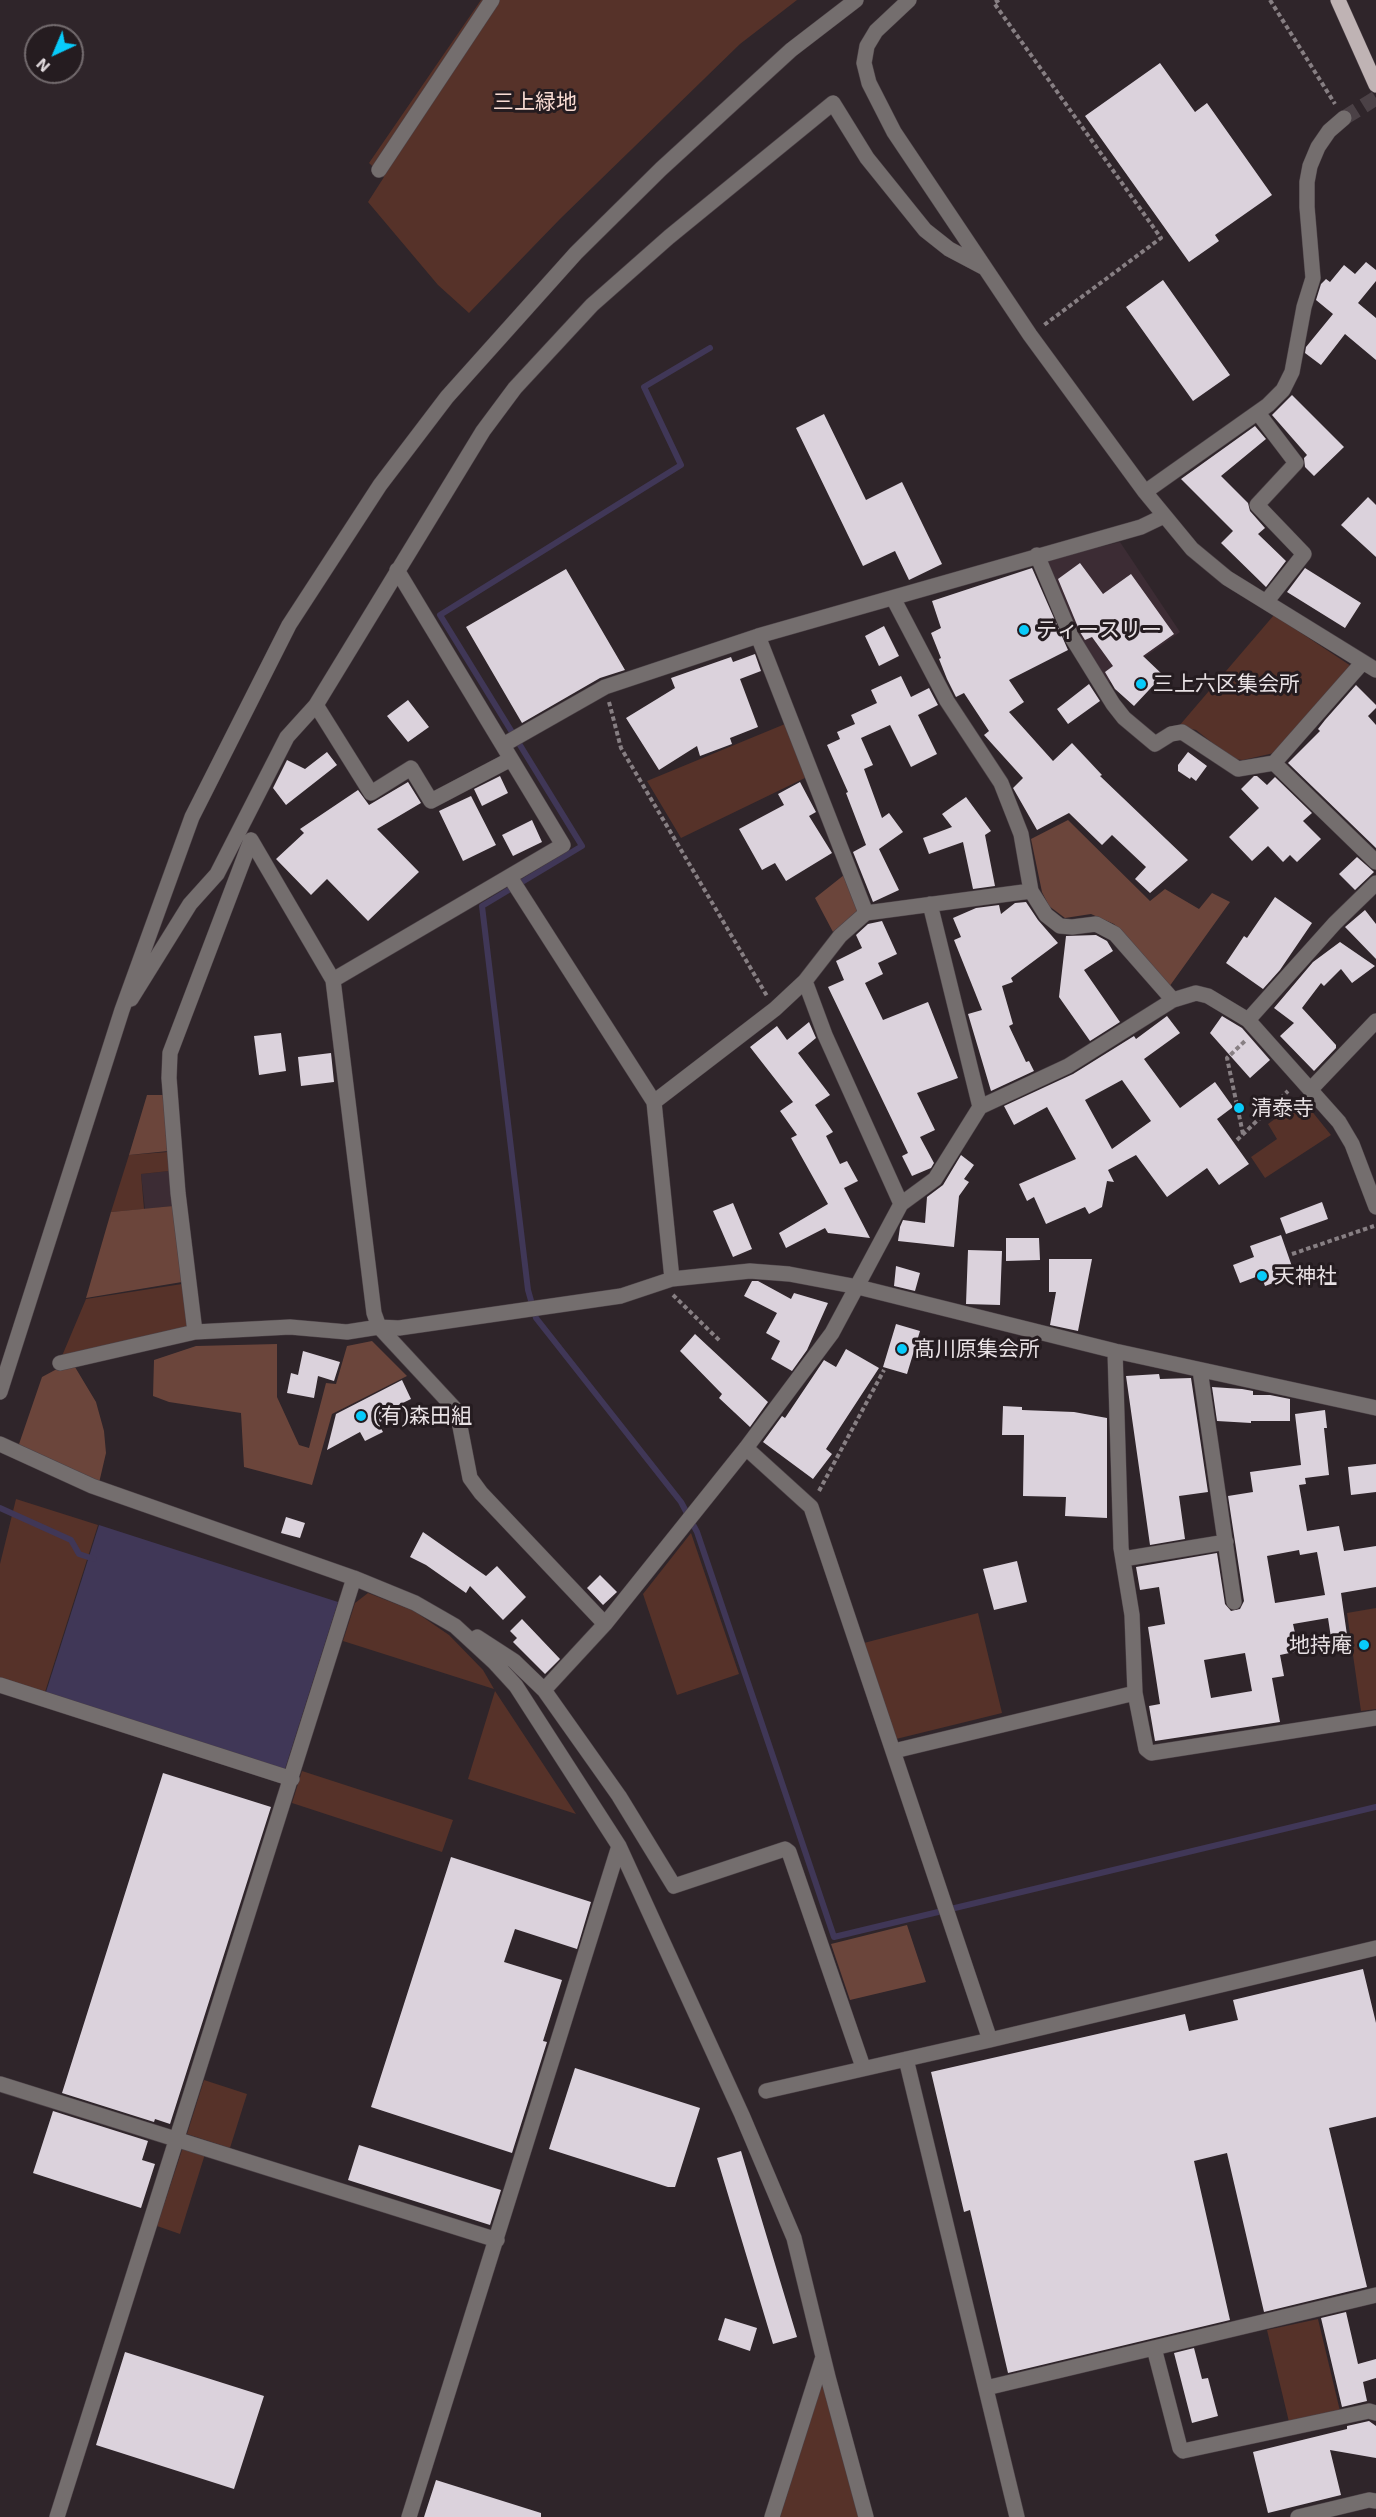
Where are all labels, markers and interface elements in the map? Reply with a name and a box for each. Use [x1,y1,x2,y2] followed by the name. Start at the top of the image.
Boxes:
[24,24,84,84] north arrow
[32,55,53,77] text: N
[493,89,577,115] park label: 三上緑地
[1036,617,1162,643] place label: ティースリー
[1017,623,1031,637] marker: ティースリー
[1153,671,1300,697] place label: 三上六区集会所
[1134,677,1148,691] marker: 三上六区集会所
[1251,1095,1314,1121] place label: 清泰寺
[1232,1101,1246,1115] marker: 清泰寺
[1274,1263,1337,1289] place label: 天神社
[1255,1269,1269,1283] marker: 天神社
[914,1336,1040,1362] place label: 髙川原集会所
[895,1342,909,1356] marker: 髙川原集会所
[373,1403,472,1429] place label: (有)森田組
[354,1409,368,1423] marker: (有)森田組
[1289,1632,1352,1658] place label: 地持庵
[1357,1638,1371,1652] marker: 地持庵

